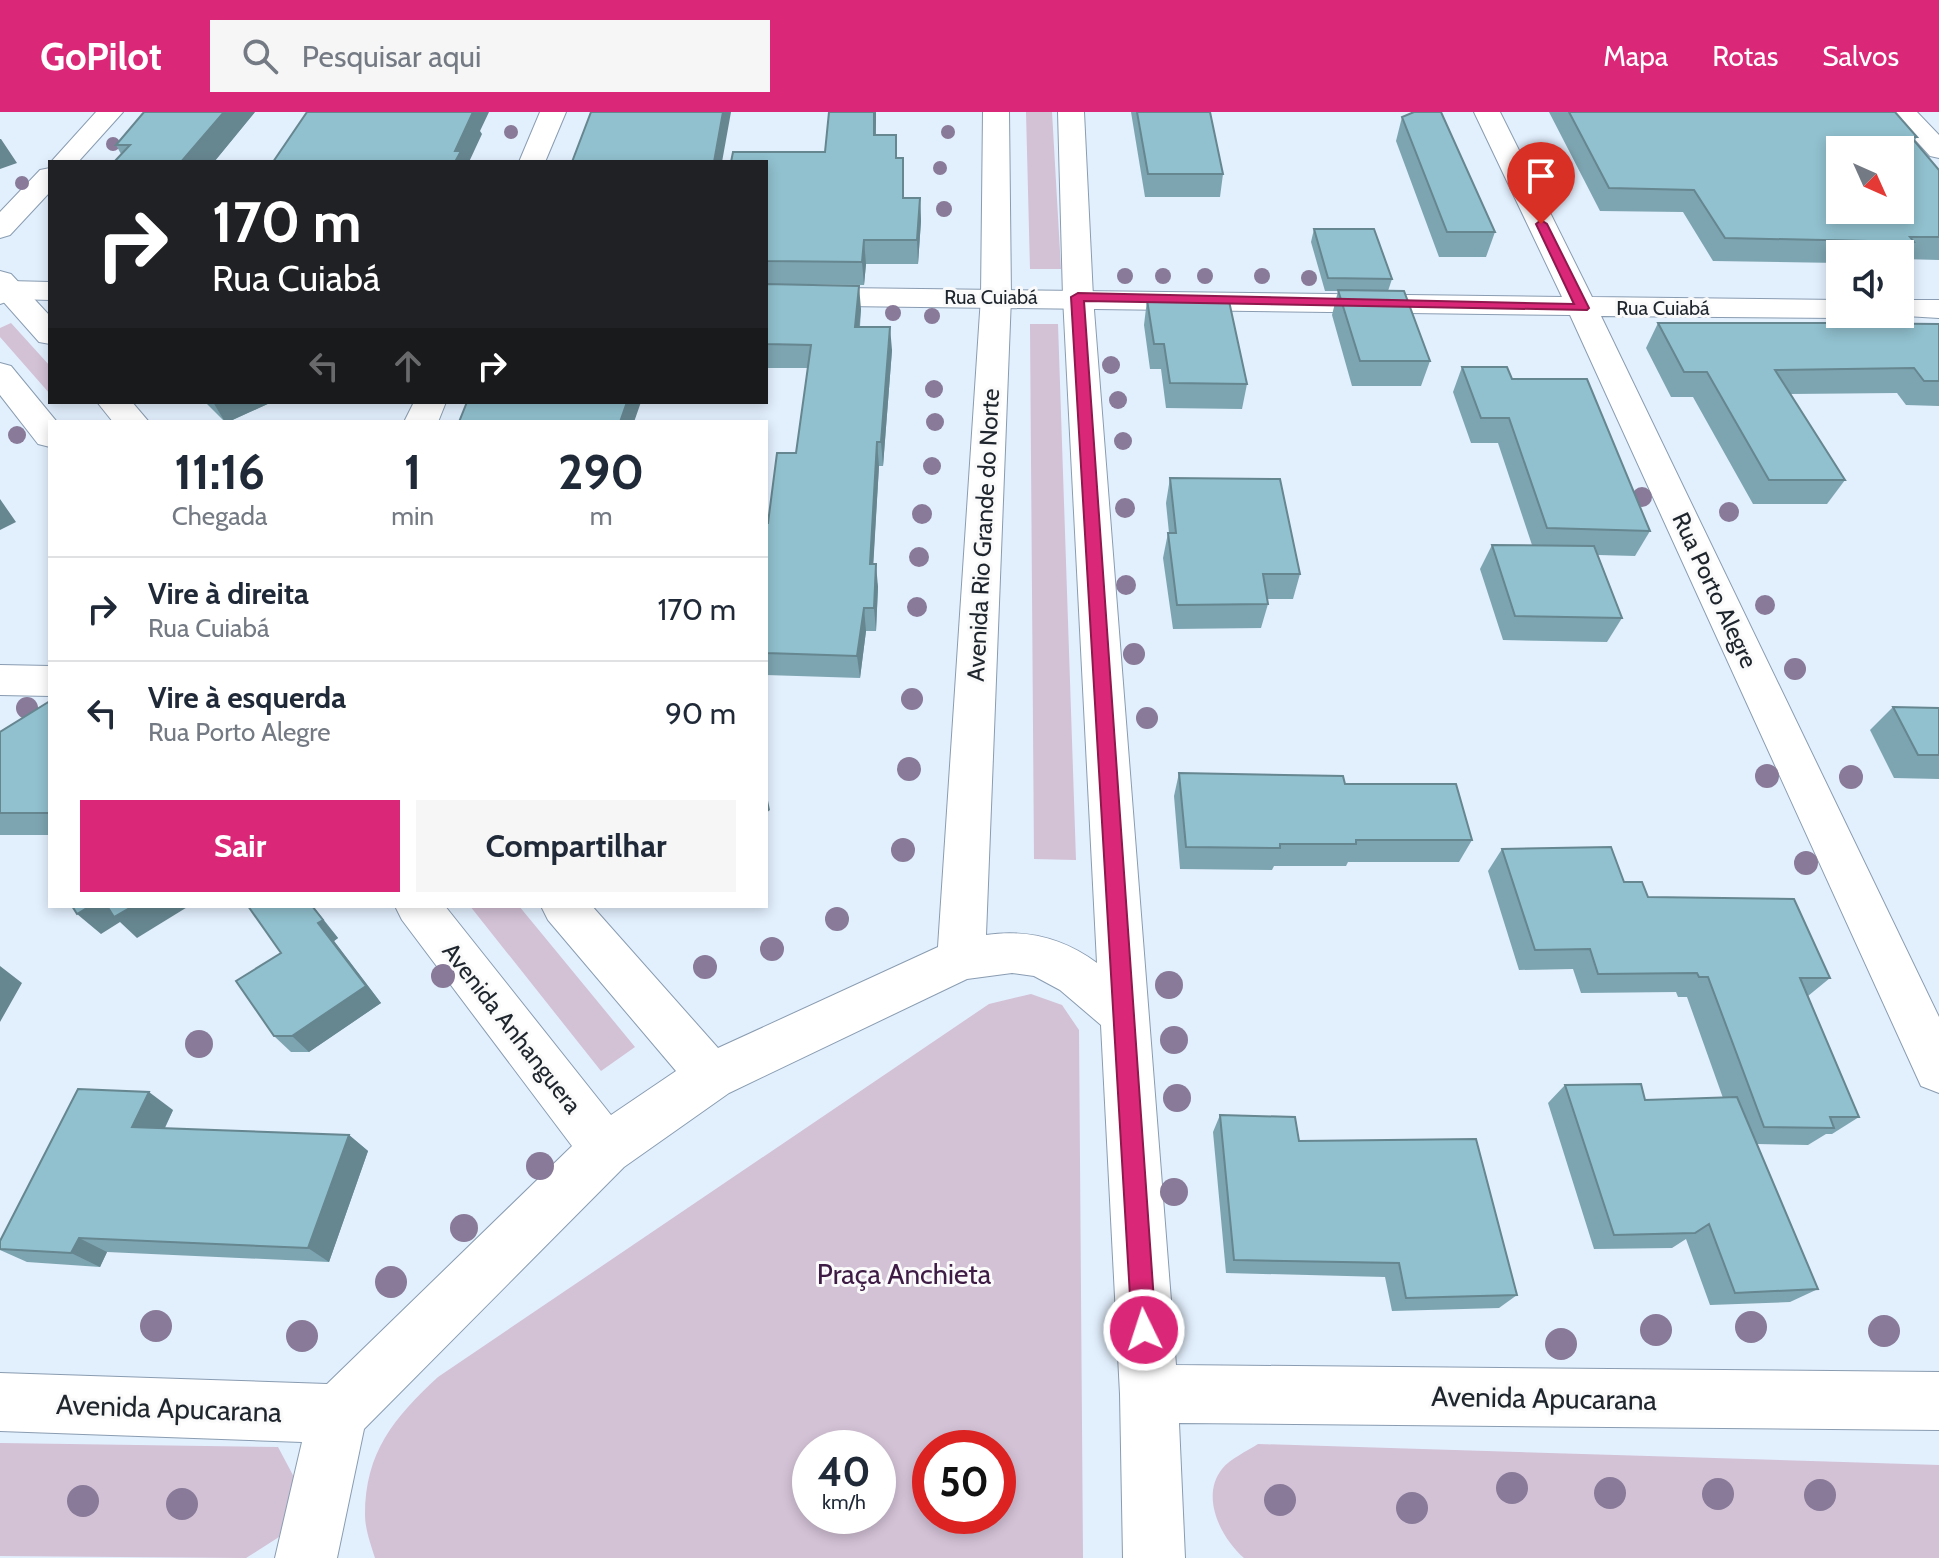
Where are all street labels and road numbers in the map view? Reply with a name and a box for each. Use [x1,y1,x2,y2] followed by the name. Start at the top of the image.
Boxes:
[944,285,1038,309] street label: Rua Cuiabá
[1616,296,1710,320] street label: Rua Cuiabá
[961,388,1005,682] street label: Avenida Rio Grande do Norte
[1666,508,1764,672] street label: Rua Porto Alegre
[436,937,588,1119] street label: Avenida Anhanguera
[1431,1379,1658,1417] street label: Avenida Apucarana
[56,1387,283,1429] street label: Avenida Apucarana

